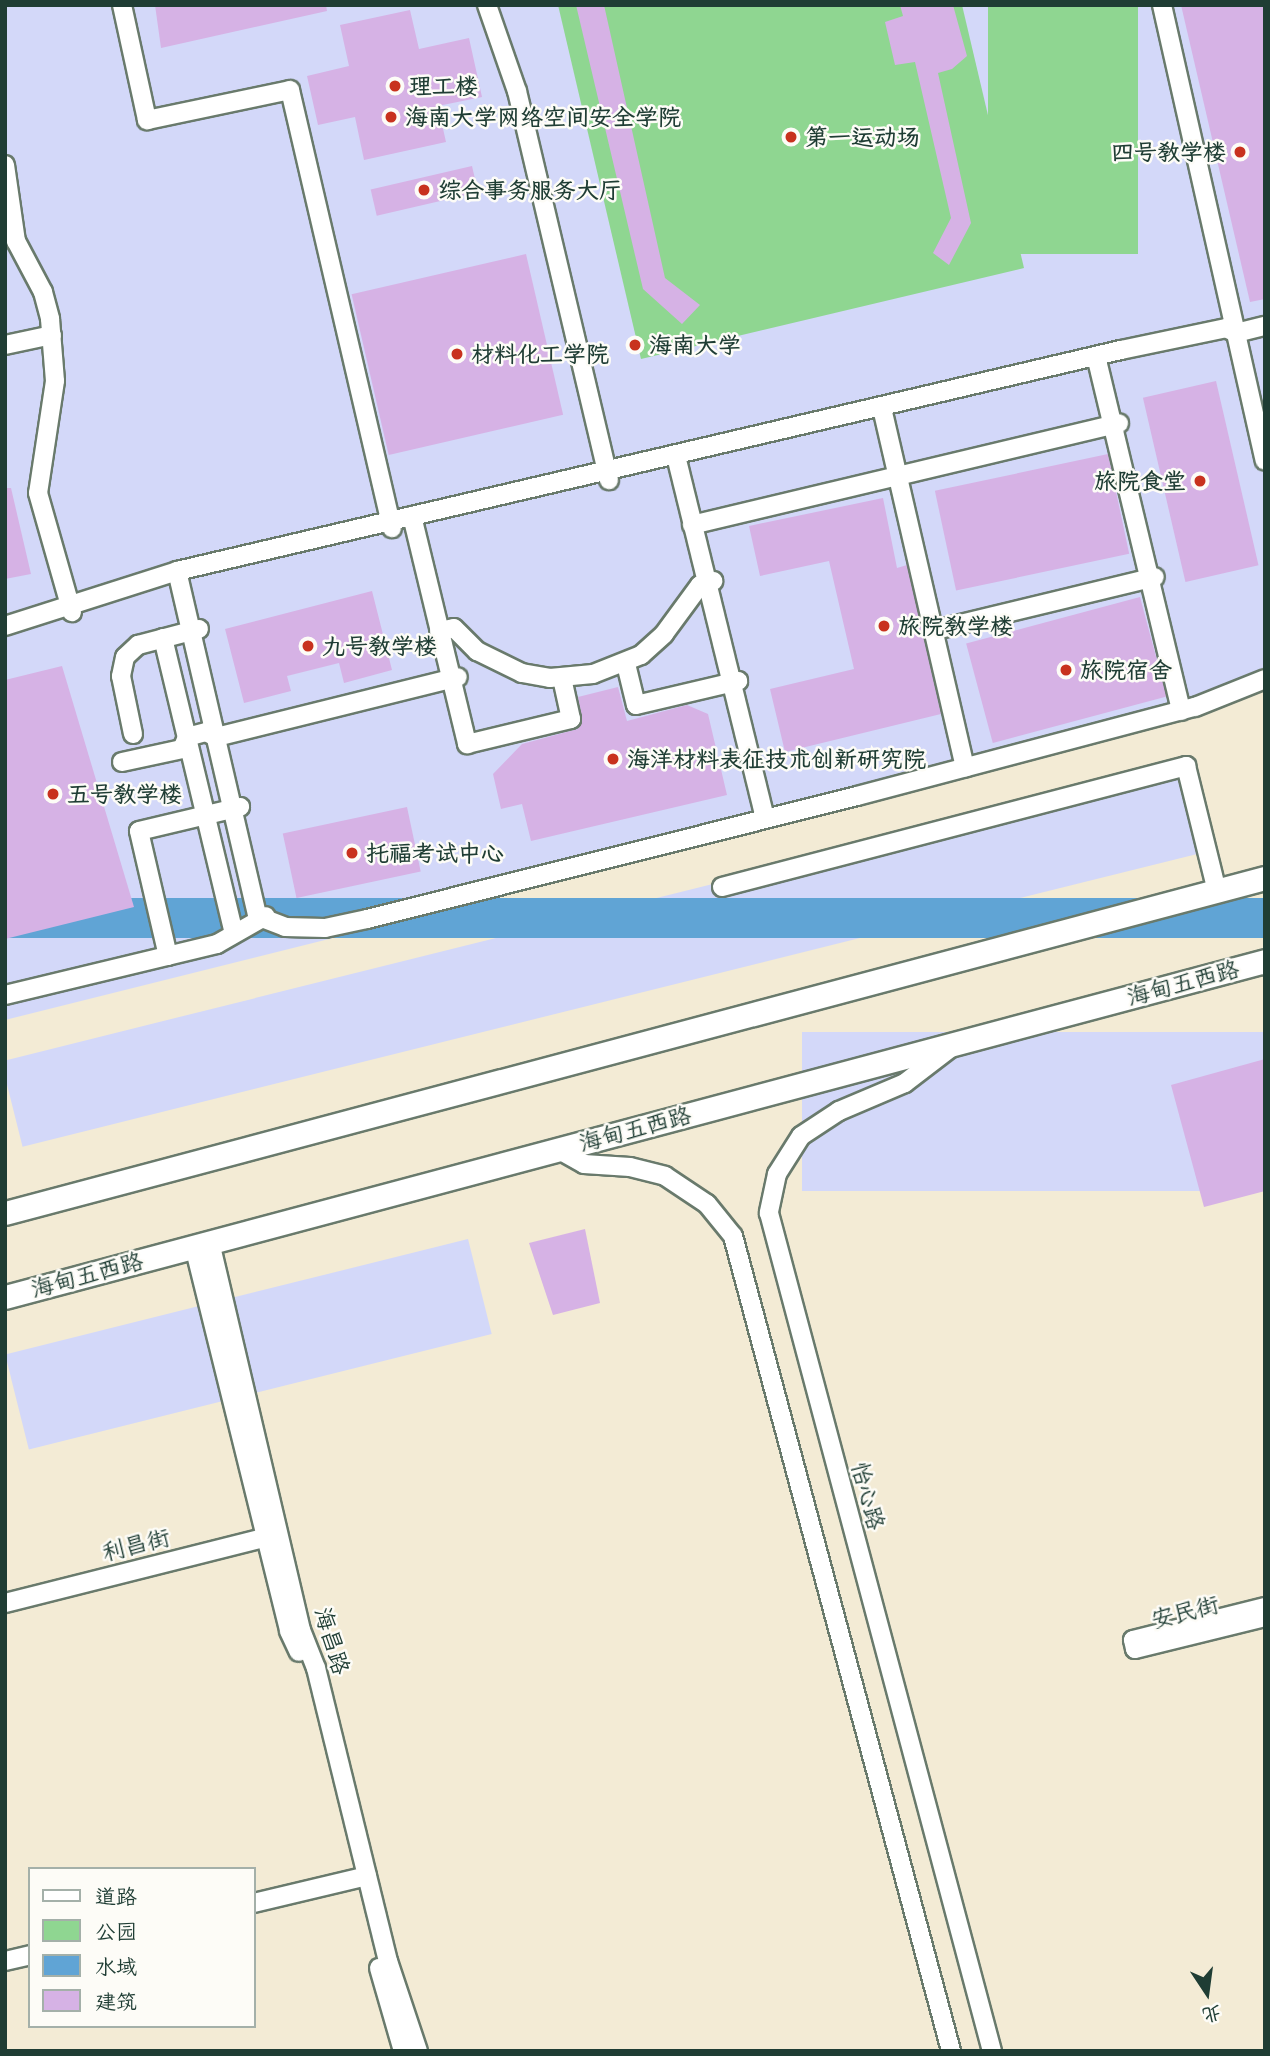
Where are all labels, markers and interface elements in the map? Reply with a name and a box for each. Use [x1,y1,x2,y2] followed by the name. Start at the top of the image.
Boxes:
[409,72,478,100] place label: 理工楼
[387,78,403,94] marker: 理工楼
[405,103,681,131] place label: 海南大学网络空间安全学院
[383,109,399,125] marker: 海南大学网络空间安全学院
[805,123,920,151] place label: 第一运动场
[783,129,799,145] marker: 第一运动场
[1111,138,1226,166] place label: 四号教学楼
[1232,144,1248,160] marker: 四号教学楼
[438,176,622,204] place label: 综合事务服务大厅
[416,182,432,198] marker: 综合事务服务大厅
[649,331,741,359] place label: 海南大学
[627,337,643,353] marker: 海南大学
[471,340,609,368] place label: 材料化工学院
[449,346,465,362] marker: 材料化工学院
[1094,467,1186,495] place label: 旅院食堂
[1192,473,1208,489] marker: 旅院食堂
[898,612,1013,640] place label: 旅院教学楼
[876,618,892,634] marker: 旅院教学楼
[322,632,437,660] place label: 九号教学楼
[300,638,316,654] marker: 九号教学楼
[1080,656,1172,684] place label: 旅院宿舍
[1058,662,1074,678] marker: 旅院宿舍
[627,745,926,773] place label: 海洋材料表征技术创新研究院
[605,751,621,767] marker: 海洋材料表征技术创新研究院
[67,780,182,808] place label: 五号教学楼
[45,786,61,802] marker: 五号教学楼
[366,839,504,867] place label: 托福考试中心
[344,845,360,861] marker: 托福考试中心
[1124,955,1242,1011] street label: 海甸五西路
[576,1101,694,1157] street label: 海甸五西路
[28,1247,146,1303] street label: 海甸五西路
[846,1459,890,1533] street label: 怡心路
[99,1523,173,1567] street label: 利昌街
[1148,1590,1222,1634] street label: 安民街
[309,1604,355,1678] street label: 海昌路
[28,1867,256,2028] legend
[95,1884,137,1909] text: 道路
[95,1919,137,1944] text: 公园
[95,1954,137,1979] text: 水域
[1172,1958,1242,2028] north arrow
[95,1989,137,2014] text: 建筑
[1200,2001,1224,2027] text: 北

